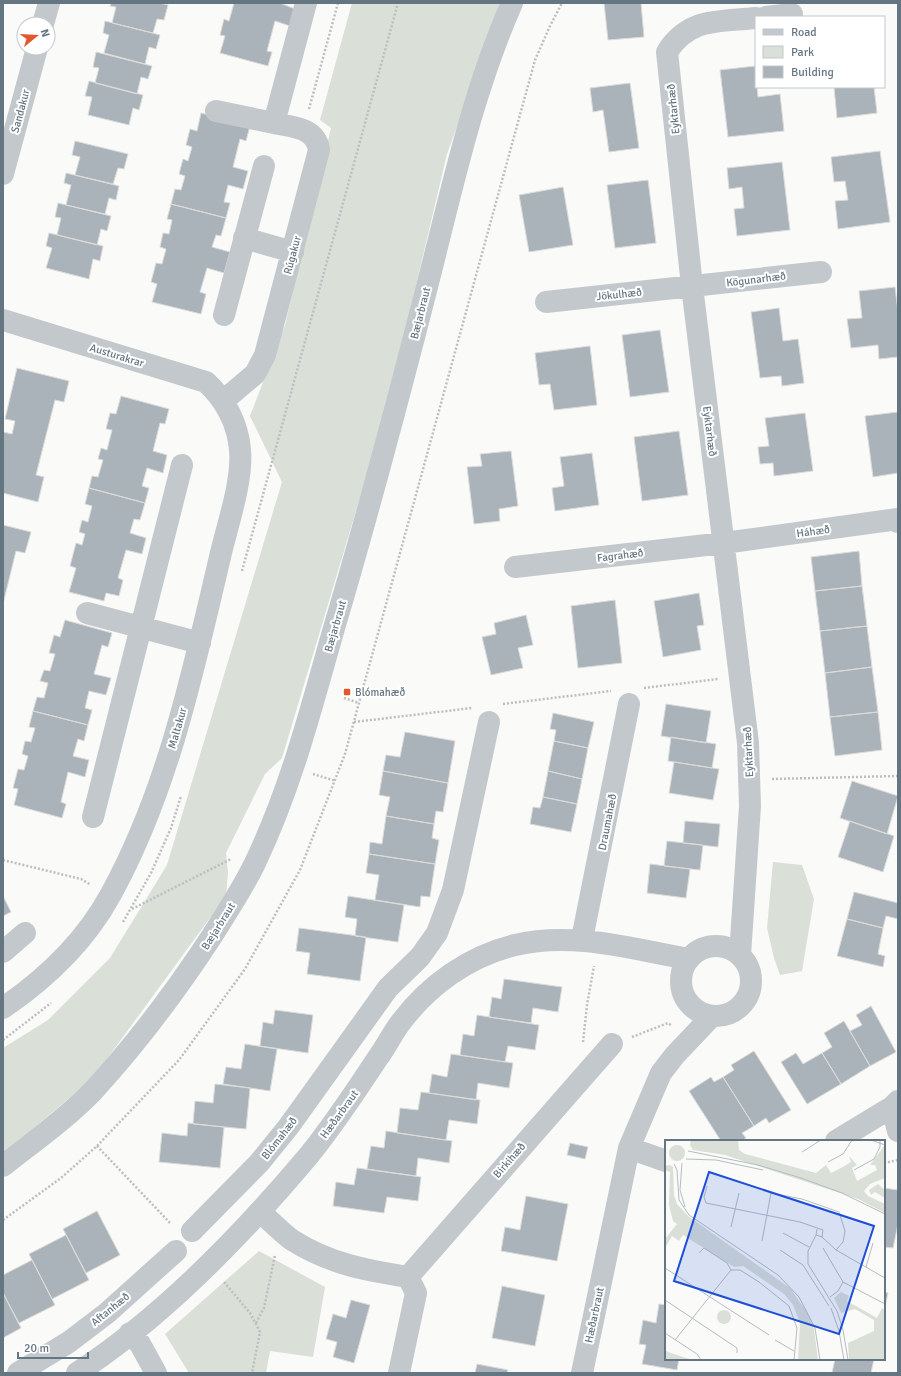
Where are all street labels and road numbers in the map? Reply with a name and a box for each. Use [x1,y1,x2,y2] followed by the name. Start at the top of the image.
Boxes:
[664,83,683,135] street label: Eyktarhæð
[8,88,33,134] street label: Sandakur
[281,235,304,276] street label: Rúgakur
[726,269,787,290] street label: Kögunarhæð
[408,286,433,340] street label: Bæjarbraut
[596,286,643,303] street label: Jökulhæð
[88,341,146,370] street label: Austurakrar
[700,405,719,457] street label: Eyktarhæð
[796,523,831,540] street label: Háhæð
[596,546,644,565] street label: Fagrahæð
[322,599,349,653] street label: Bæjarbraut
[165,706,190,750] street label: Maltakur
[741,726,756,778] street label: Eyktarhæð
[596,792,619,851] street label: Draumahæð
[199,900,238,952] street label: Bæjarbraut
[318,1087,361,1141] street label: Hæðarbraut
[259,1114,300,1162] street label: Blómahæð
[491,1140,528,1181] street label: Birkihæð
[582,1286,607,1344] street label: Hæðarbraut
[89,1290,132,1329] street label: Aftanhæð

